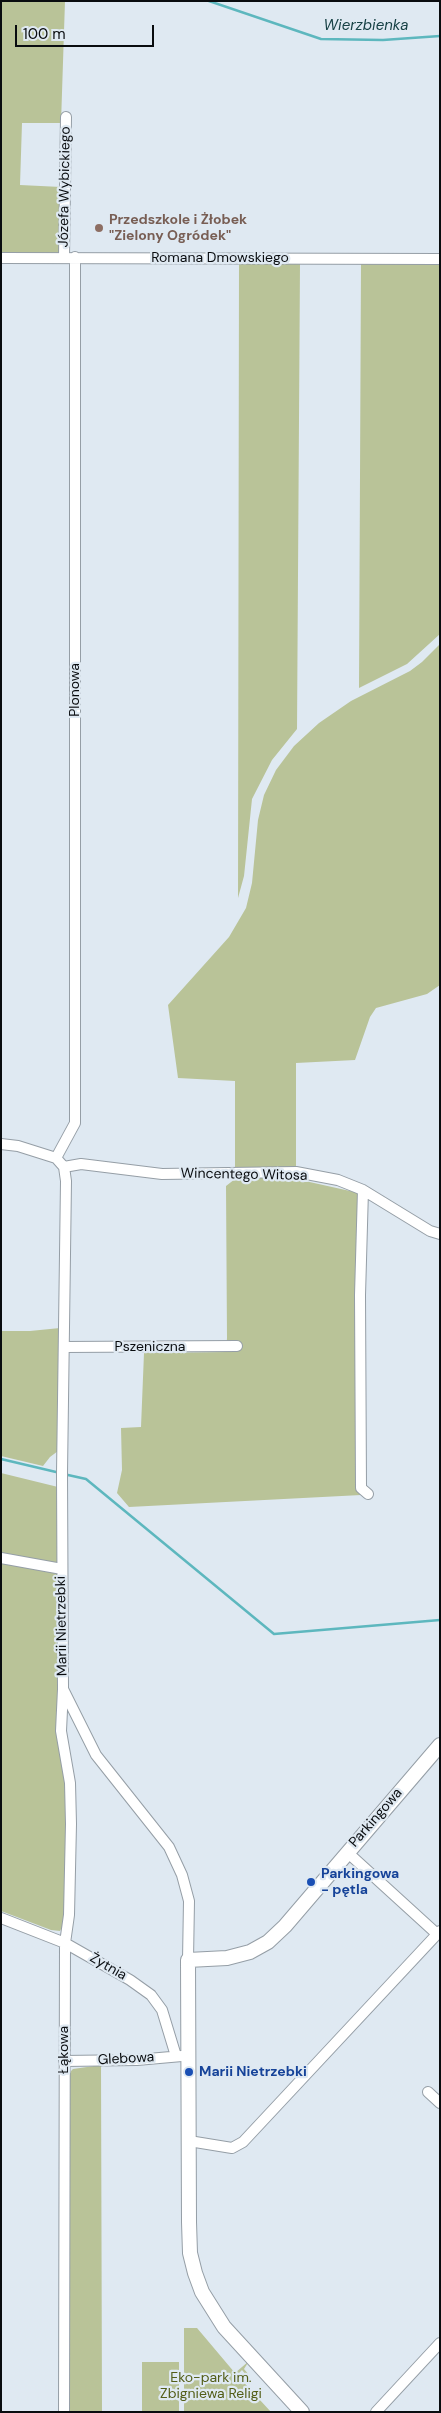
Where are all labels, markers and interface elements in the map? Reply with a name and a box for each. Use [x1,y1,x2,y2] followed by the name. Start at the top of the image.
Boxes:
[18,15,156,47] scale bar
[324,17,408,35] water label: Wierzbienka
[23,24,66,44] text: 100 m
[56,126,74,248] street label: Józefa Wybickiego
[109,212,247,244] place label: Przedszkole i Żłobek "Zielony Ogródek"
[93,222,105,234] marker: Przedszkole i Żłobek "Zielony Ogródek"
[151,250,289,266] street label: Romana Dmowskiego
[67,663,83,717] street label: Plonowa
[180,1165,308,1185] street label: Wincentego Witosa
[115,1339,185,1355] street label: Pszeniczna
[53,1576,71,1676] street label: Marii Nietrzebki
[346,1785,406,1851] street label: Parkingowa
[321,1866,399,1898] place label: Parkingowa - pętla
[305,1876,317,1888] marker: Parkingowa - pętla
[87,1950,129,1984] street label: Żytnia
[56,2026,72,2074] street label: Łąkowa
[97,2049,155,2069] street label: Glebowa
[199,2064,307,2080] place label: Marii Nietrzebki
[183,2066,195,2078] marker: Marii Nietrzebki
[160,2370,262,2402] park label: Eko-park im. Zbigniewa Religi

